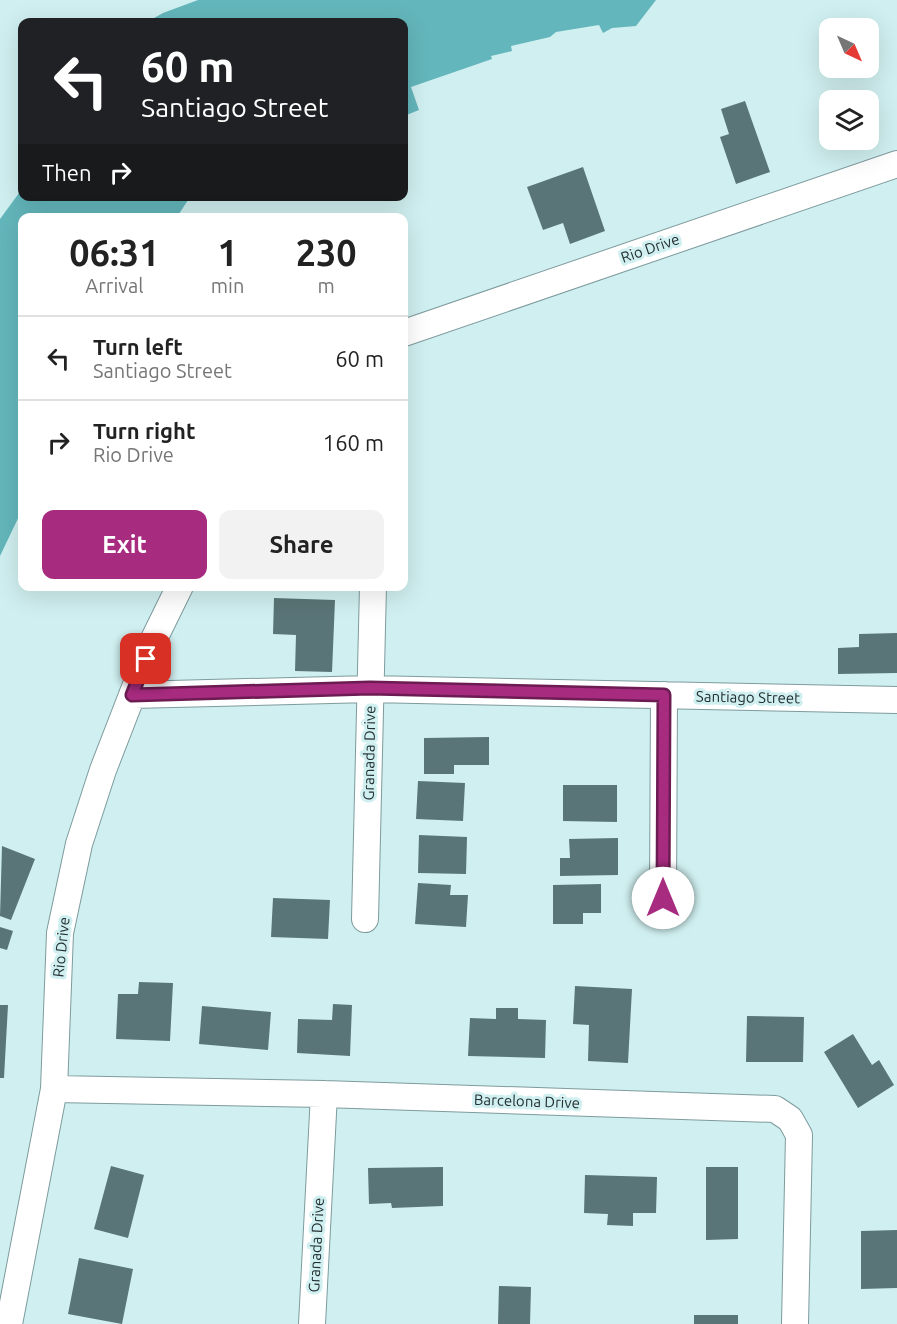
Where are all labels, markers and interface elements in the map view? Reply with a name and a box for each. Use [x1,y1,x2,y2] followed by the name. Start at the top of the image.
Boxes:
[819,18,879,78] north arrow
[819,18,879,150] map controls
[42,42,120,120] icon: left
[141,43,235,90] text: 60 m
[819,90,879,150] button: layers
[141,92,328,122] text: Santiago Street
[104,156,137,189] icon: right
[42,160,92,185] text: Then
[619,230,681,266] street label: Rio Drive
[69,232,159,273] text: 06:31
[217,232,238,273] text: 1
[296,232,357,273] text: 230
[85,274,144,297] text: Arrival
[211,274,244,297] text: min
[318,274,335,297] text: m
[93,334,183,359] text: Turn left
[42,342,75,375] icon: left
[335,346,384,371] text: 60 m
[93,359,232,382] text: Santiago Street
[93,418,195,443] text: Turn right
[42,426,75,459] icon: right
[323,430,384,455] text: 160 m
[93,443,174,466] text: Rio Drive
[42,510,207,579] button: Exit
[219,510,384,579] button: Share
[120,633,171,684] pin
[129,642,162,675] icon: arrive
[696,688,800,706] street label: Santiago Street
[360,705,378,801] street label: Granada Drive
[631,866,695,930] position arrow
[49,916,73,978] street label: Rio Drive
[474,1091,580,1111] street label: Barcelona Drive
[305,1197,327,1293] street label: Granada Drive

